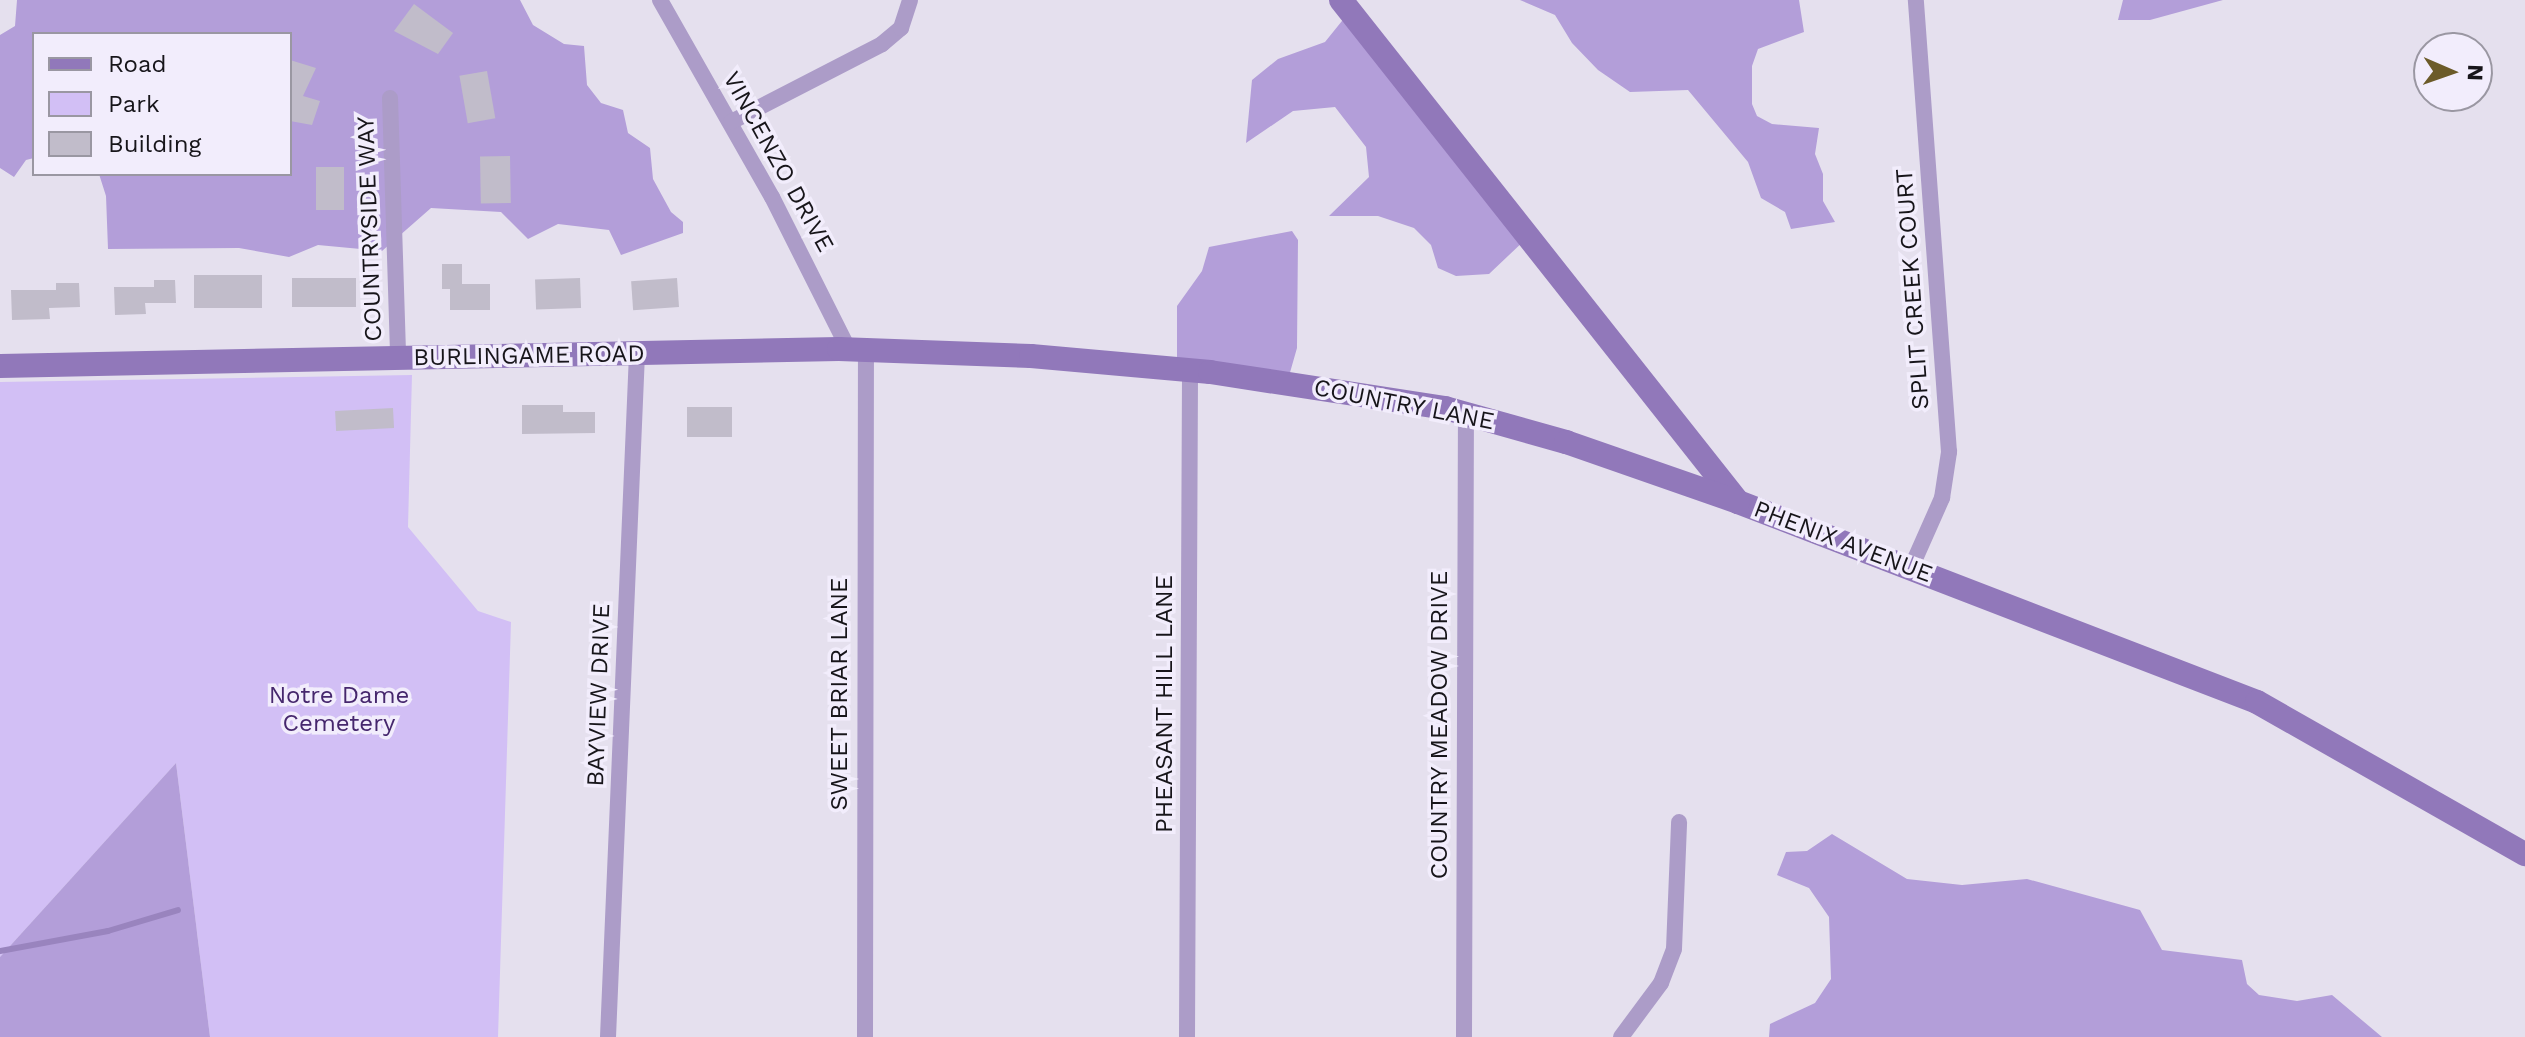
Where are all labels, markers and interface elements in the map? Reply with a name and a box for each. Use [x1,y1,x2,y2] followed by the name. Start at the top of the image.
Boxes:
[32,32,292,176] legend
[2413,32,2493,112] north arrow
[108,50,167,78] text: Road
[2463,64,2488,81] text: N
[716,67,840,257] street label: VINCENZO DRIVE
[108,90,160,118] text: Park
[352,116,388,342] street label: COUNTRYSIDE WAY
[108,130,201,158] text: Building
[1890,167,1936,411] street label: SPLIT CREEK COURT
[413,340,645,372] street label: BURLINGAME ROAD
[1311,373,1497,437] street label: COUNTRY LANE
[1749,494,1937,590] street label: PHENIX AVENUE
[1426,570,1454,880] street label: COUNTRY MEADOW DRIVE
[1151,574,1179,834] street label: PHEASANT HILL LANE
[826,577,854,811] street label: SWEET BRIAR LANE
[581,603,617,787] street label: BAYVIEW DRIVE
[269,682,409,738] park label: Notre Dame Cemetery

